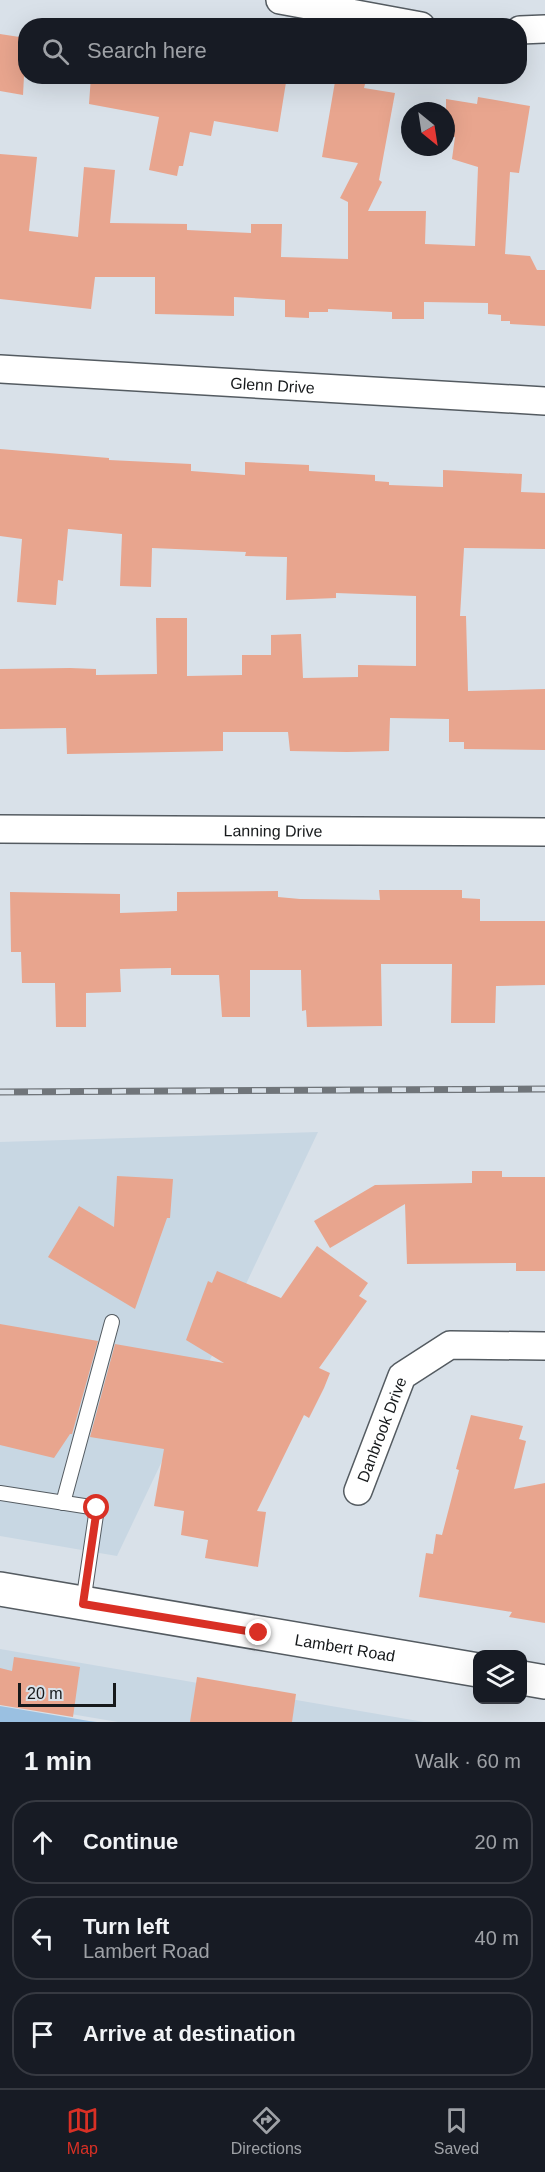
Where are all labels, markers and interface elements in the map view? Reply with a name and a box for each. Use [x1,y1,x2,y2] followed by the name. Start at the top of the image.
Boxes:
[18,18,527,84] search box
[39,35,72,68] icon: search
[87,38,207,63] text: Search here
[401,102,455,156] north arrow
[230,374,315,396] street label: Glenn Drive
[224,822,323,839] street label: Lanning Drive
[354,1374,409,1484] street label: Danbrook Drive
[83,1494,109,1520] route start
[245,1619,271,1645] route end
[294,1631,397,1664] street label: Lambert Road
[473,1650,527,1704] map controls
[473,1650,527,1704] button: layers
[18,1680,116,1708] scale bar
[27,1685,63,1702] text: 20 m
[24,1746,92,1776] text: 1 min
[415,1750,521,1772] text: Walk · 60 m
[26,1826,59,1859] icon: ahead
[83,1829,178,1854] text: Continue
[475,1831,519,1853] text: 20 m
[83,1914,169,1939] text: Turn left
[26,1922,59,1955] icon: left
[475,1927,519,1949] text: 40 m
[83,1940,210,1962] text: Lambert Road
[26,2018,59,2051] icon: arrive
[83,2021,296,2046] text: Arrive at destination
[66,2104,99,2158] tab: Map
[231,2104,302,2158] tab: Directions
[434,2104,479,2158] tab: Saved

